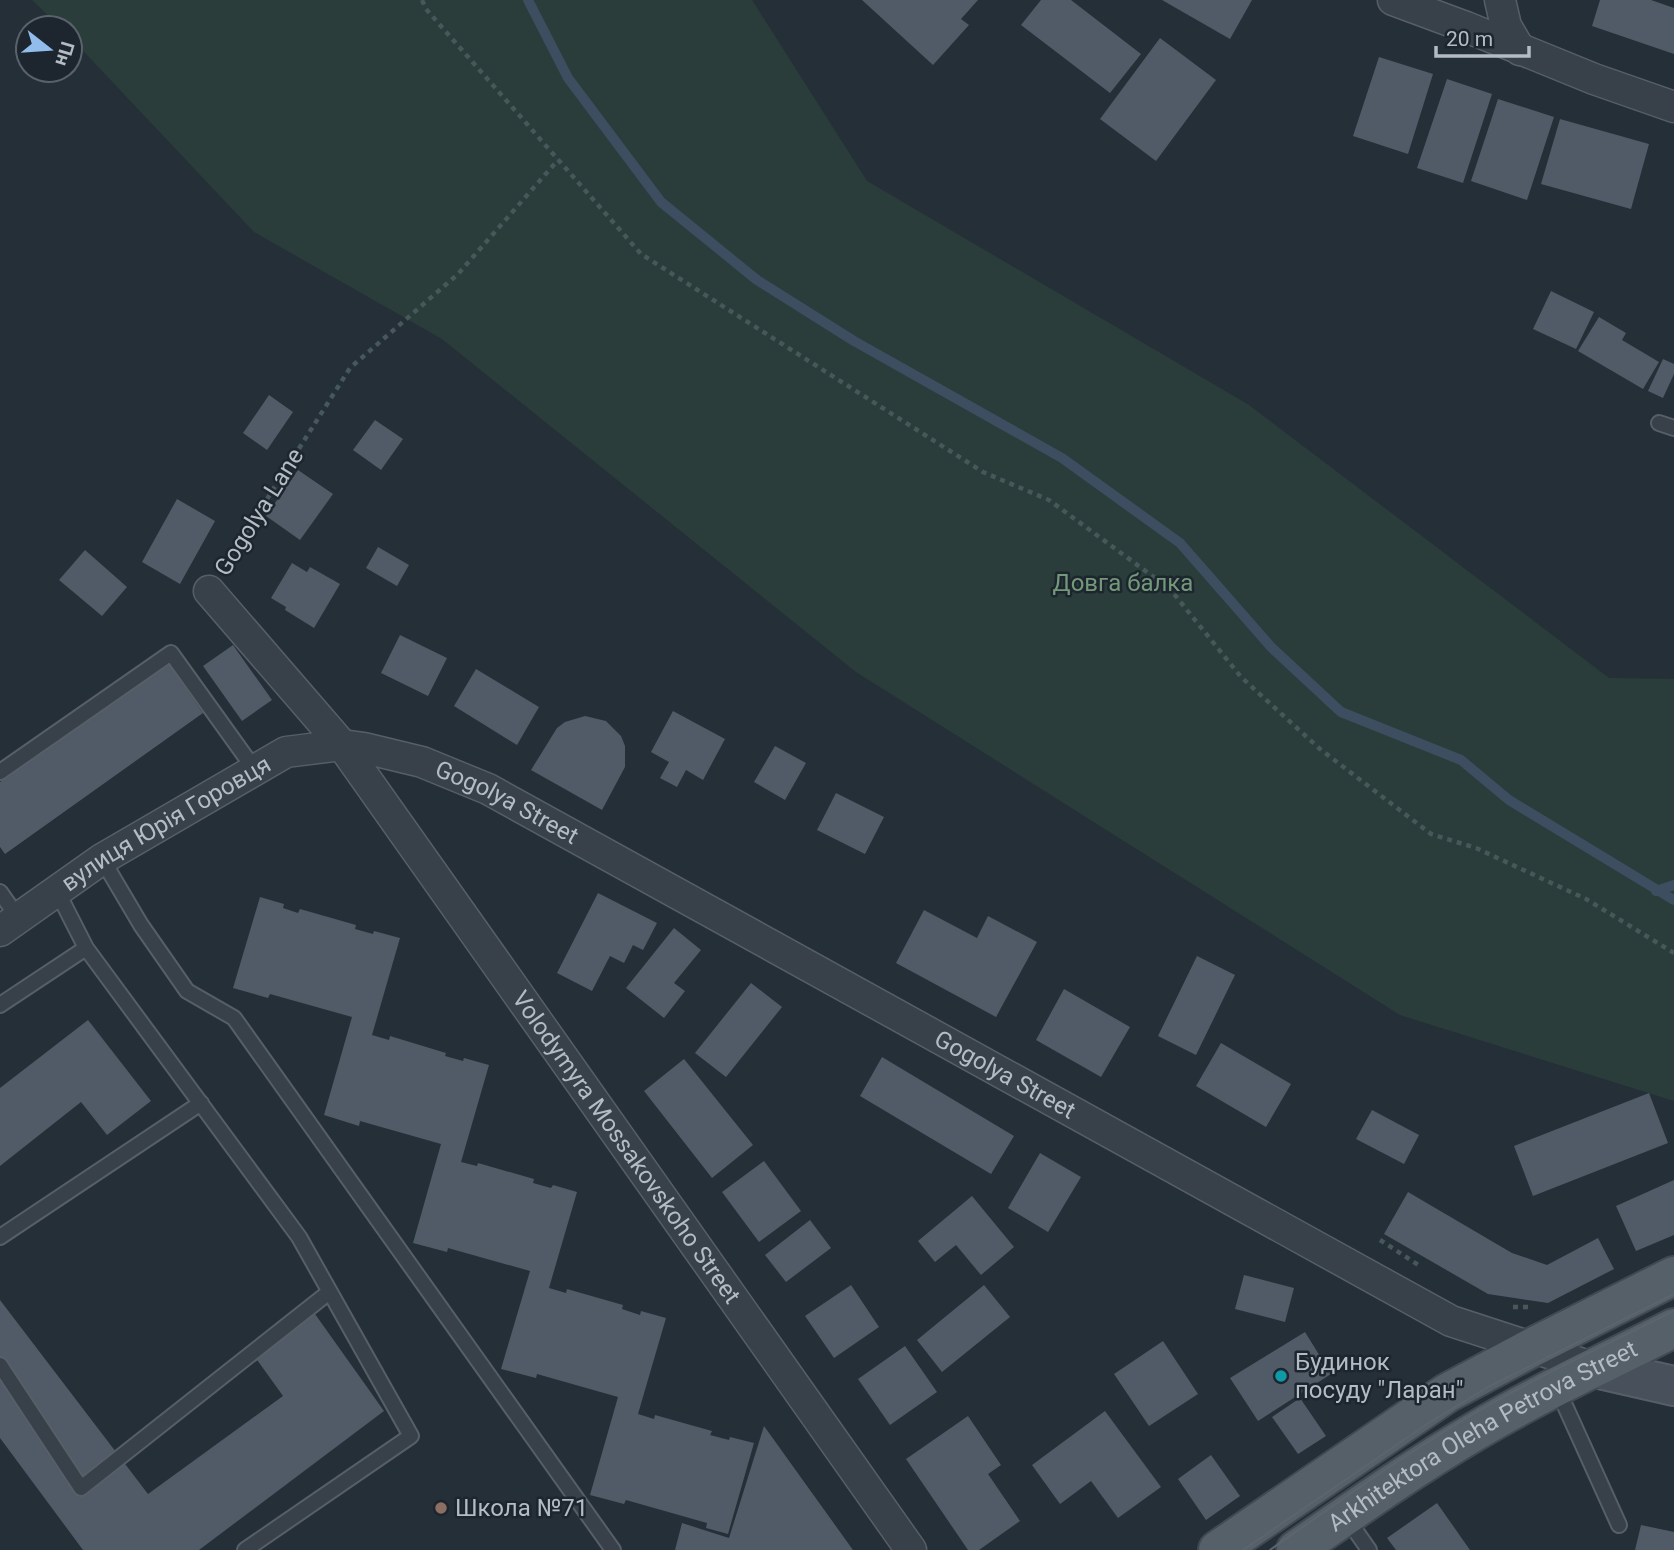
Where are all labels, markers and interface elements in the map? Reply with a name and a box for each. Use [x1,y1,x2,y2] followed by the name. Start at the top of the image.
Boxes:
[14,14,84,84] north arrow
[1436,14,1529,58] scale bar
[1446,27,1493,51] text: 20 m
[50,39,79,69] text: Пн
[209,443,309,581] street label: Gogolya Lane
[1053,569,1193,597] park label: Довга балка
[56,750,276,897] street label: вулиця Юрія Горовця
[431,755,583,850] street label: Gogolya Street
[506,985,746,1309] street label: Volodymyra Mossakovskoho Street
[930,1025,1080,1125] street label: Gogolya Street
[1323,1335,1642,1537] street label: Arkhitektora Oleha Petrova Street
[1295,1348,1463,1404] place label: Будинок посуду "Ларан"
[1273,1368,1289,1384] marker: Будинок посуду "Ларан"
[455,1494,588,1522] place label: Школа №71
[433,1500,449,1516] marker: Школа №71

